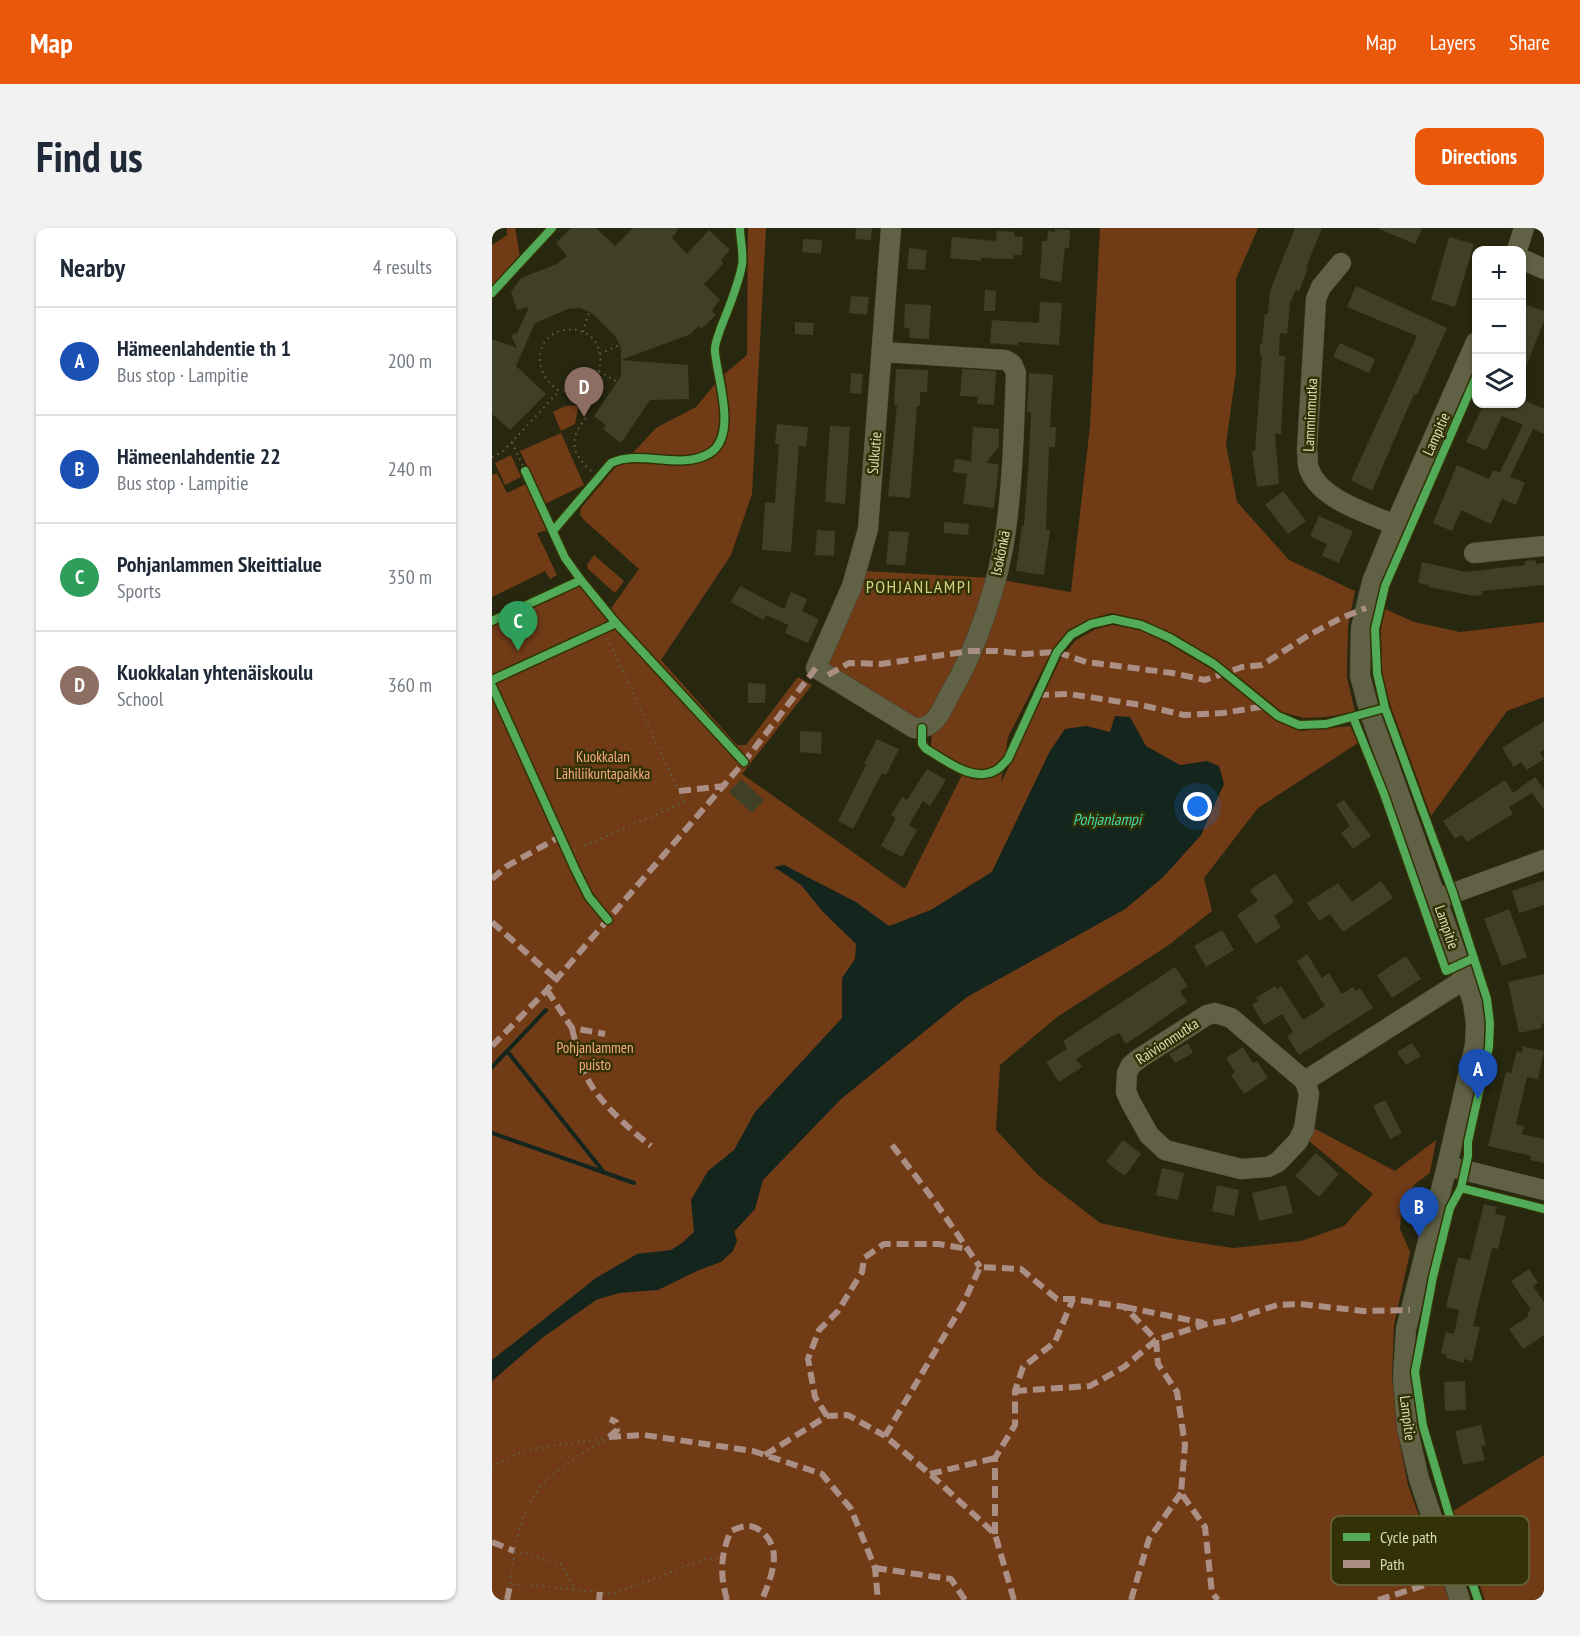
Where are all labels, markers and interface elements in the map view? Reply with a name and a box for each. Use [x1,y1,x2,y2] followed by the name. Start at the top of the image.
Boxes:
[30,24,73,61] text: Map
[1366,29,1397,56] text: Map
[1430,29,1476,56] text: Layers
[1509,29,1550,56] text: Share
[1415,128,1544,185] button: Directions
[36,129,143,184] text: Find us
[1472,246,1526,408] map controls
[1472,246,1526,300] button: +
[60,251,125,284] text: Nearby
[373,254,432,280] text: 4 results
[1472,300,1526,354] button: −
[117,334,291,362] text: Hämeenlahdentie th 1
[74,348,85,374] text: A
[388,348,432,374] text: 200 m
[1472,354,1526,408] button: layers
[117,362,248,388] text: Bus stop · Lampitie
[564,368,604,417] pin: D
[1299,378,1321,452] street label: Lamminmutka
[1418,410,1454,458] street label: Lampitie
[863,431,885,475] street label: Sulkutie
[117,442,281,470] text: Hämeenlahdentie 22
[75,456,84,482] text: B
[388,456,432,482] text: 240 m
[117,470,248,496] text: Bus stop · Lampitie
[986,529,1014,577] street label: Isokönkä
[117,550,322,578] text: Pohjanlammen Skeittialue
[75,564,84,590] text: C
[388,564,432,590] text: 350 m
[866,575,972,598] district label: POHJANLAMPI
[117,578,161,604] text: Sports
[498,602,538,651] pin: C
[117,658,313,686] text: Kuokkalan yhtenäiskoulu
[74,672,85,698] text: D
[388,672,432,698] text: 360 m
[117,686,163,712] text: School
[556,747,650,783] park label: Kuokkalan Lähiliikuntapaikka
[1183,792,1212,821] your location
[1073,809,1144,829] water label: Pohjanlampi
[1431,903,1463,951] street label: Lampitie
[1132,1014,1202,1068] street label: Raivionmutka
[556,1038,634,1074] park label: Pohjanlammen puisto
[1458,1050,1498,1099] pin: A
[1400,1188,1438,1237] pin: B
[1396,1394,1420,1442] street label: Lampitie
[1331,1516,1529,1585] legend
[1380,1527,1437,1547] text: Cycle path
[1380,1554,1405,1574] text: Path

